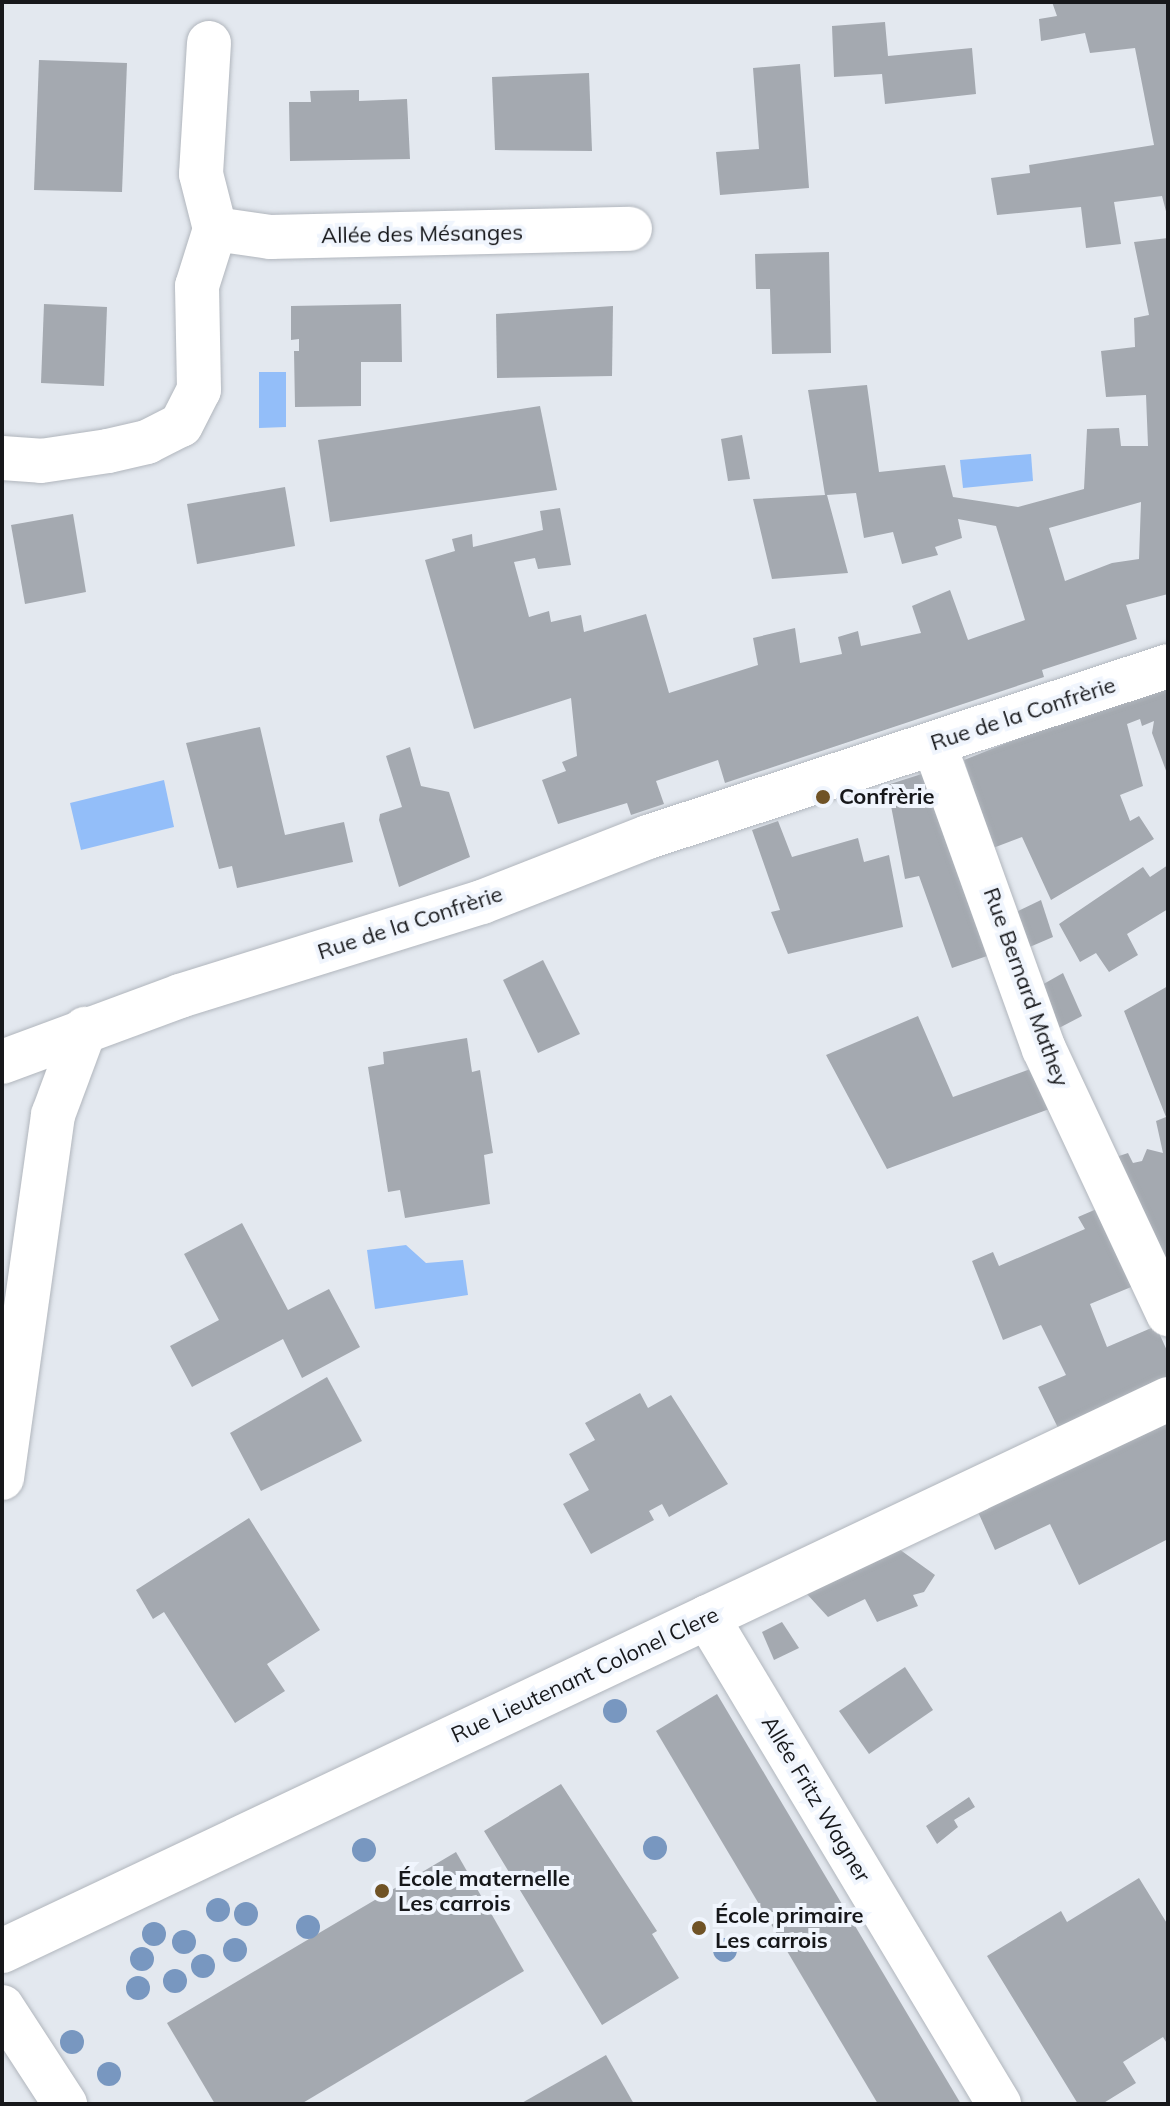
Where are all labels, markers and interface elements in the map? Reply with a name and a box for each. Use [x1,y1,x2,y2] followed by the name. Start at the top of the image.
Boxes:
[321,219,523,249] street label: Allée des Mésanges
[927,672,1119,756] street label: Rue de la Confrèrie
[839,784,935,810] place label: Confrèrie
[814,788,832,806] marker: Confrèrie
[314,881,506,965] street label: Rue de la Confrèrie
[978,884,1074,1090] street label: Rue Bernard Mathey
[447,1601,723,1749] street label: Rue Lieutenant Colonel Clere
[756,1711,876,1887] street label: Allée Fritz Wagner
[398,1865,570,1916] place label: École maternelle Les carrois
[373,1882,391,1900] marker: École maternelle Les carrois
[715,1902,863,1954] place label: École primaire Les carrois
[690,1919,708,1937] marker: École primaire Les carrois

